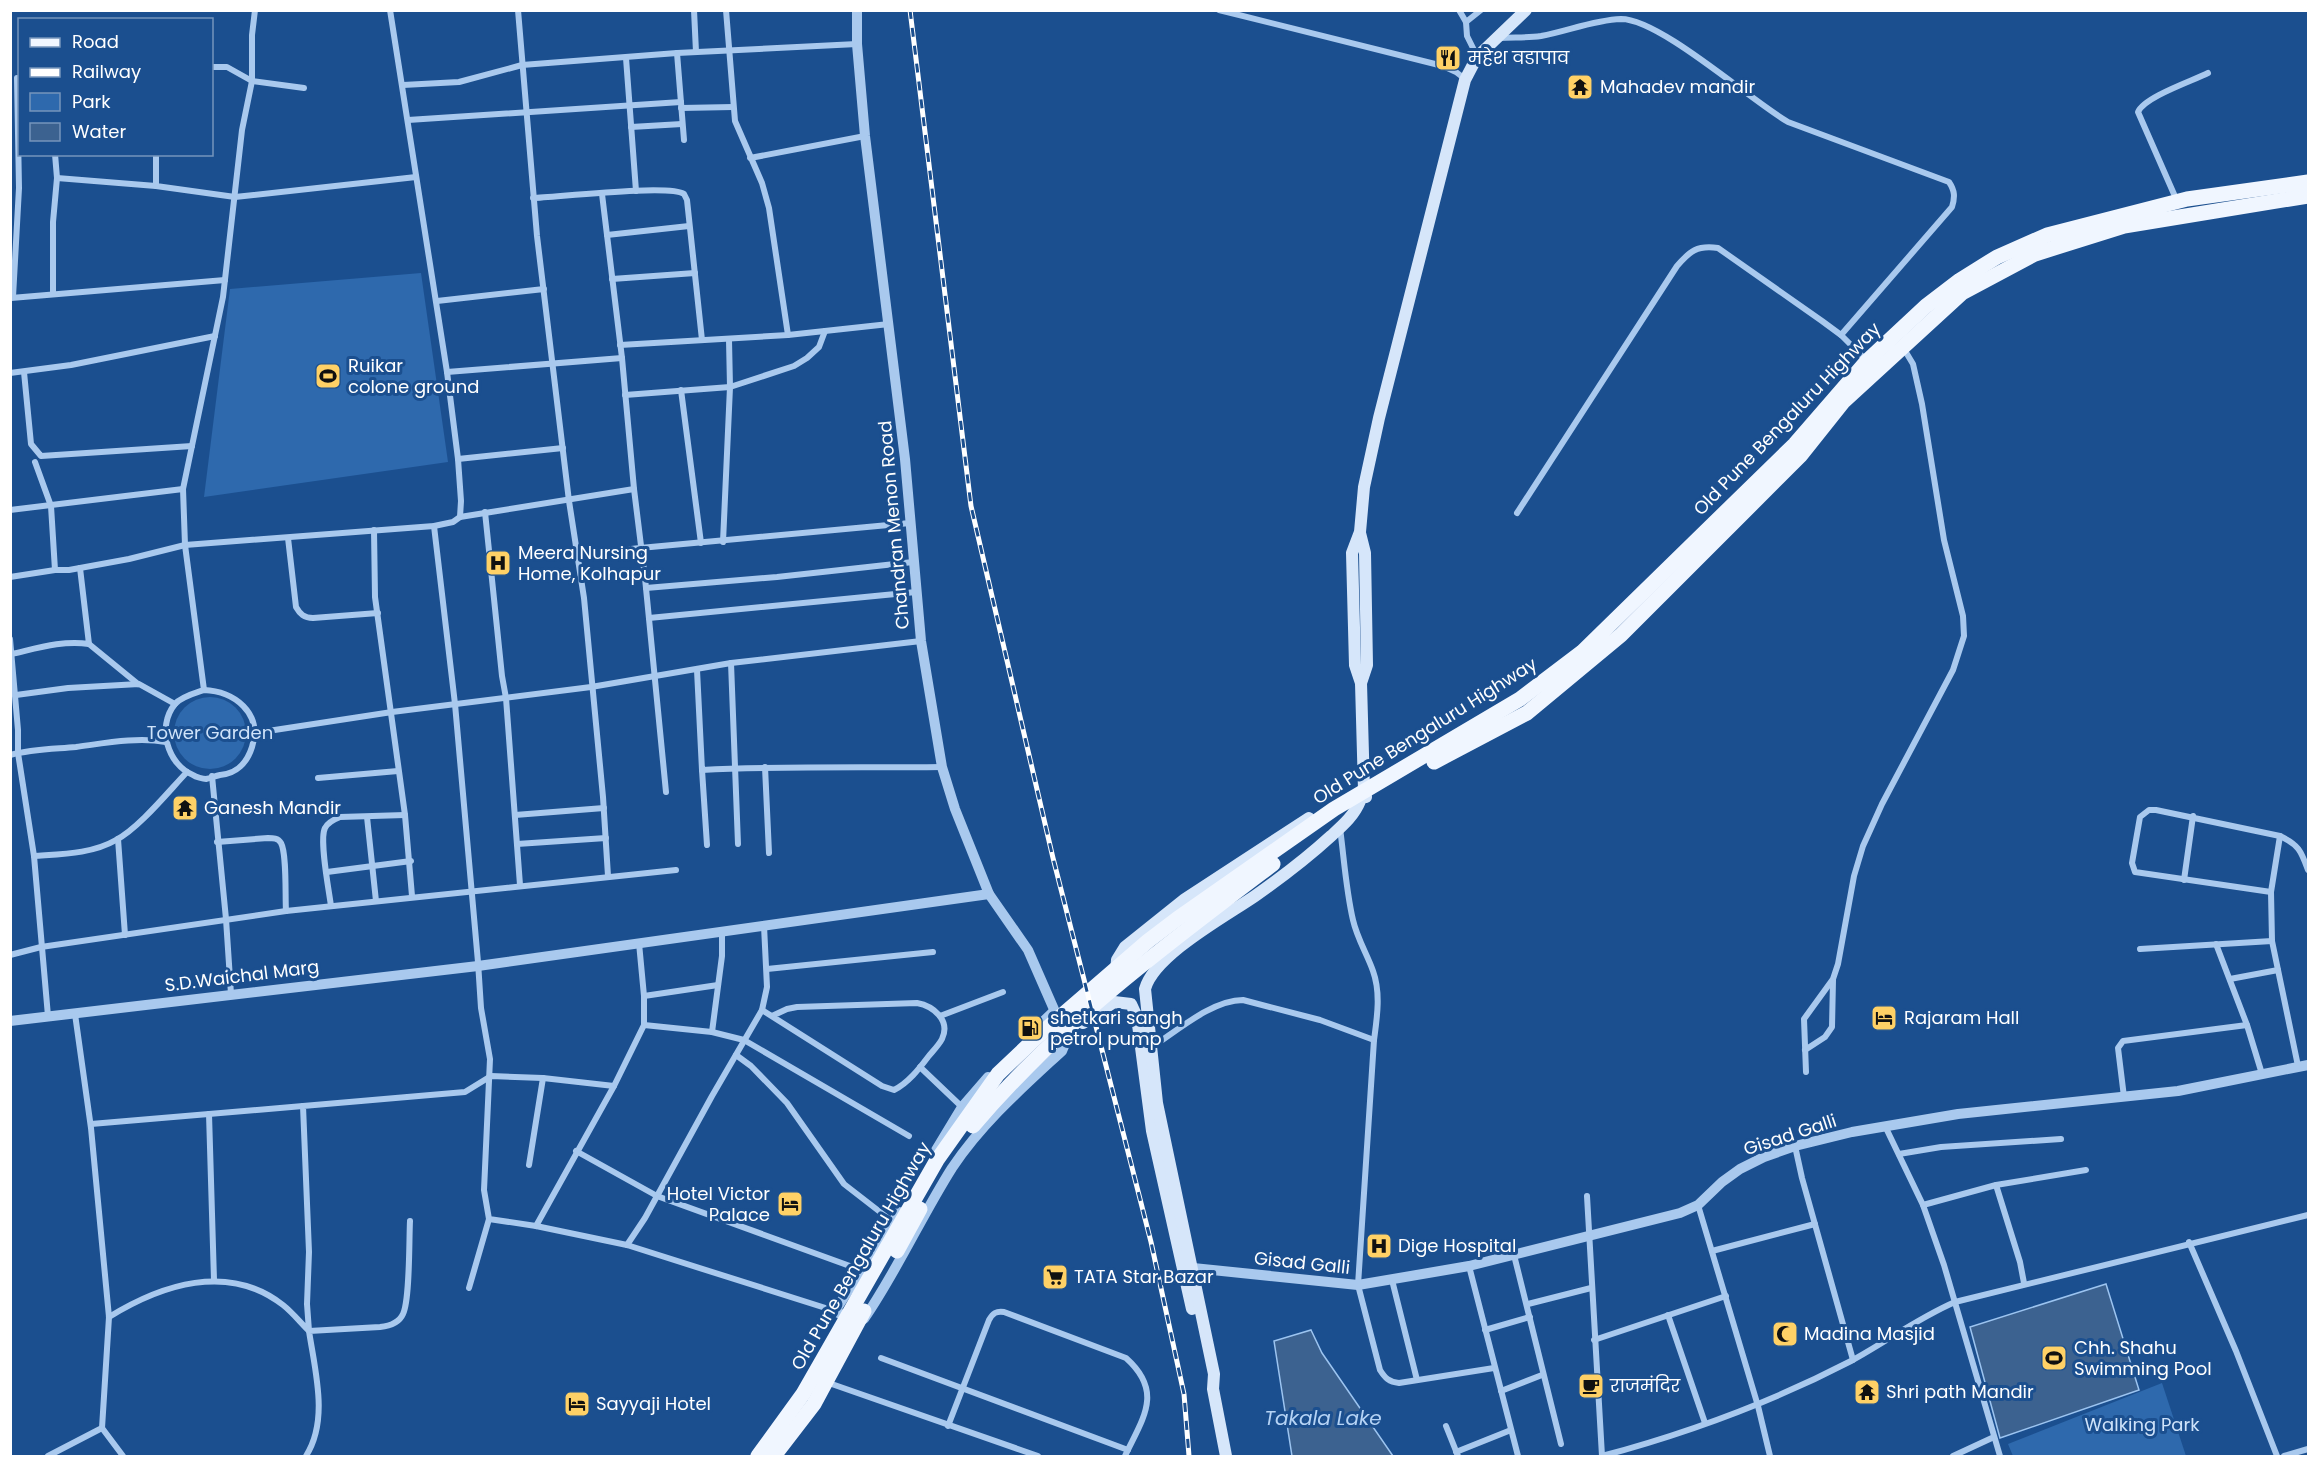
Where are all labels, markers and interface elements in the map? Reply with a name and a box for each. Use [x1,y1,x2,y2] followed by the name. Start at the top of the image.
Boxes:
[18,18,213,156] legend
[72,29,119,54] text: Road
[1433,43,1463,73] restaurant icon: महेश वडापाव
[1467,45,1570,70] place label: महेश वडापाव
[72,59,141,84] text: Railway
[1565,72,1595,102] temple icon: Mahadev mandir
[1600,74,1755,99] place label: Mahadev mandir
[72,89,111,114] text: Park
[72,119,126,144] text: Water
[1687,317,1886,521] street label: Old Pune Bengaluru Highway
[348,353,480,399] place label: Ruikar colone ground
[313,361,343,391] sports icon: Ruikar colone ground
[872,420,915,630] street label: Chandran Menon Road
[518,540,661,586] place label: Meera Nursing Home, Kolhapur
[483,548,513,578] hospital icon: Meera Nursing Home, Kolhapur
[1308,651,1541,810] street label: Old Pune Bengaluru Highway
[147,720,273,745] park label: Tower Garden
[170,793,200,823] temple icon: Ganesh Mandir
[204,795,341,820] place label: Ganesh Mandir
[163,954,321,997] street label: S.D.Waichal Marg
[1869,1003,1899,1033] hotel icon: Rajaram Hall
[1050,1005,1183,1051] place label: shetkari sangh petrol pump
[1904,1005,2019,1030] place label: Rajaram Hall
[1015,1013,1045,1043] fuel station icon: shetkari sangh petrol pump
[1740,1108,1840,1161] street label: Gisad Galli
[785,1137,936,1374] street label: Old Pune Bengaluru Highway
[667,1181,770,1227] place label: Hotel Victor Palace
[775,1189,805,1219] hotel icon: Hotel Victor Palace
[1364,1231,1394,1261] hospital icon: Dige Hospital
[1398,1233,1516,1258] place label: Dige Hospital
[1253,1245,1351,1280] street label: Gisad Galli
[1040,1262,1070,1292] supermarket icon: TATA Star Bazar
[1074,1264,1214,1289] place label: TATA Star Bazar
[1770,1319,1800,1349] mosque icon: Madina Masjid
[1804,1321,1935,1346] place label: Madina Masjid
[2074,1335,2212,1381] place label: Chh. Shahu Swimming Pool
[2039,1343,2069,1373] sports icon: Chh. Shahu Swimming Pool
[1576,1371,1606,1401] cafe icon: राजमंदिर
[1609,1373,1681,1398] place label: राजमंदिर
[1852,1377,1882,1407] temple icon: Shri path Mandir
[1886,1379,2034,1404] place label: Shri path Mandir
[562,1389,592,1419] hotel icon: Sayyaji Hotel
[596,1391,711,1416] place label: Sayyaji Hotel
[1264,1404,1382,1432] water label: Takala Lake
[2085,1412,2200,1437] park label: Walking Park

